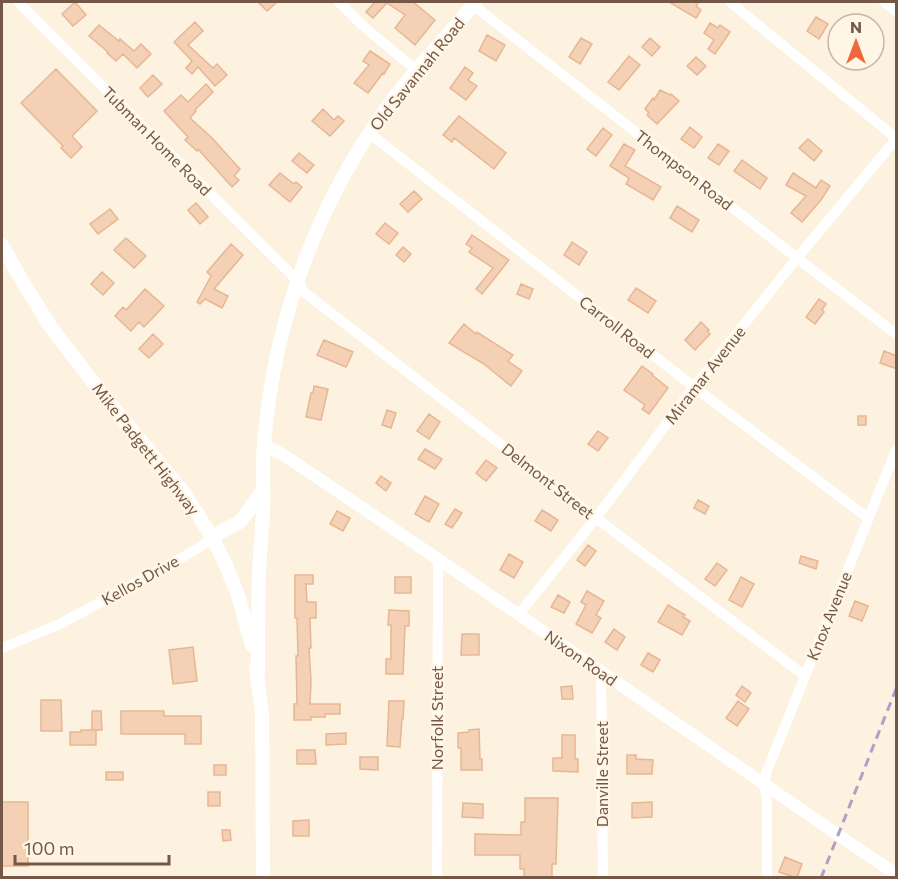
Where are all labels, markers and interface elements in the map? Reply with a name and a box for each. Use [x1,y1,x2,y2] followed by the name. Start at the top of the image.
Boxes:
[826,12,886,72] north arrow
[365,13,468,134] street label: Old Savannah Road
[850,17,862,36] text: N
[99,82,216,199] street label: Tubman Home Road
[632,126,737,214] street label: Thompson Road
[576,291,659,362] street label: Carroll Road
[660,322,749,427] street label: Miramar Avenue
[89,379,204,519] street label: Mike Padgett Highway
[498,439,599,523] street label: Delmont Street
[98,551,182,609] street label: Kellos Drive
[802,569,855,663] street label: Knox Avenue
[542,626,621,689] street label: Nixon Road
[427,665,446,770] street label: Norfolk Street
[592,720,611,827] street label: Danville Street
[15,828,170,866] scale bar
[24,837,74,859] text: 100 m

